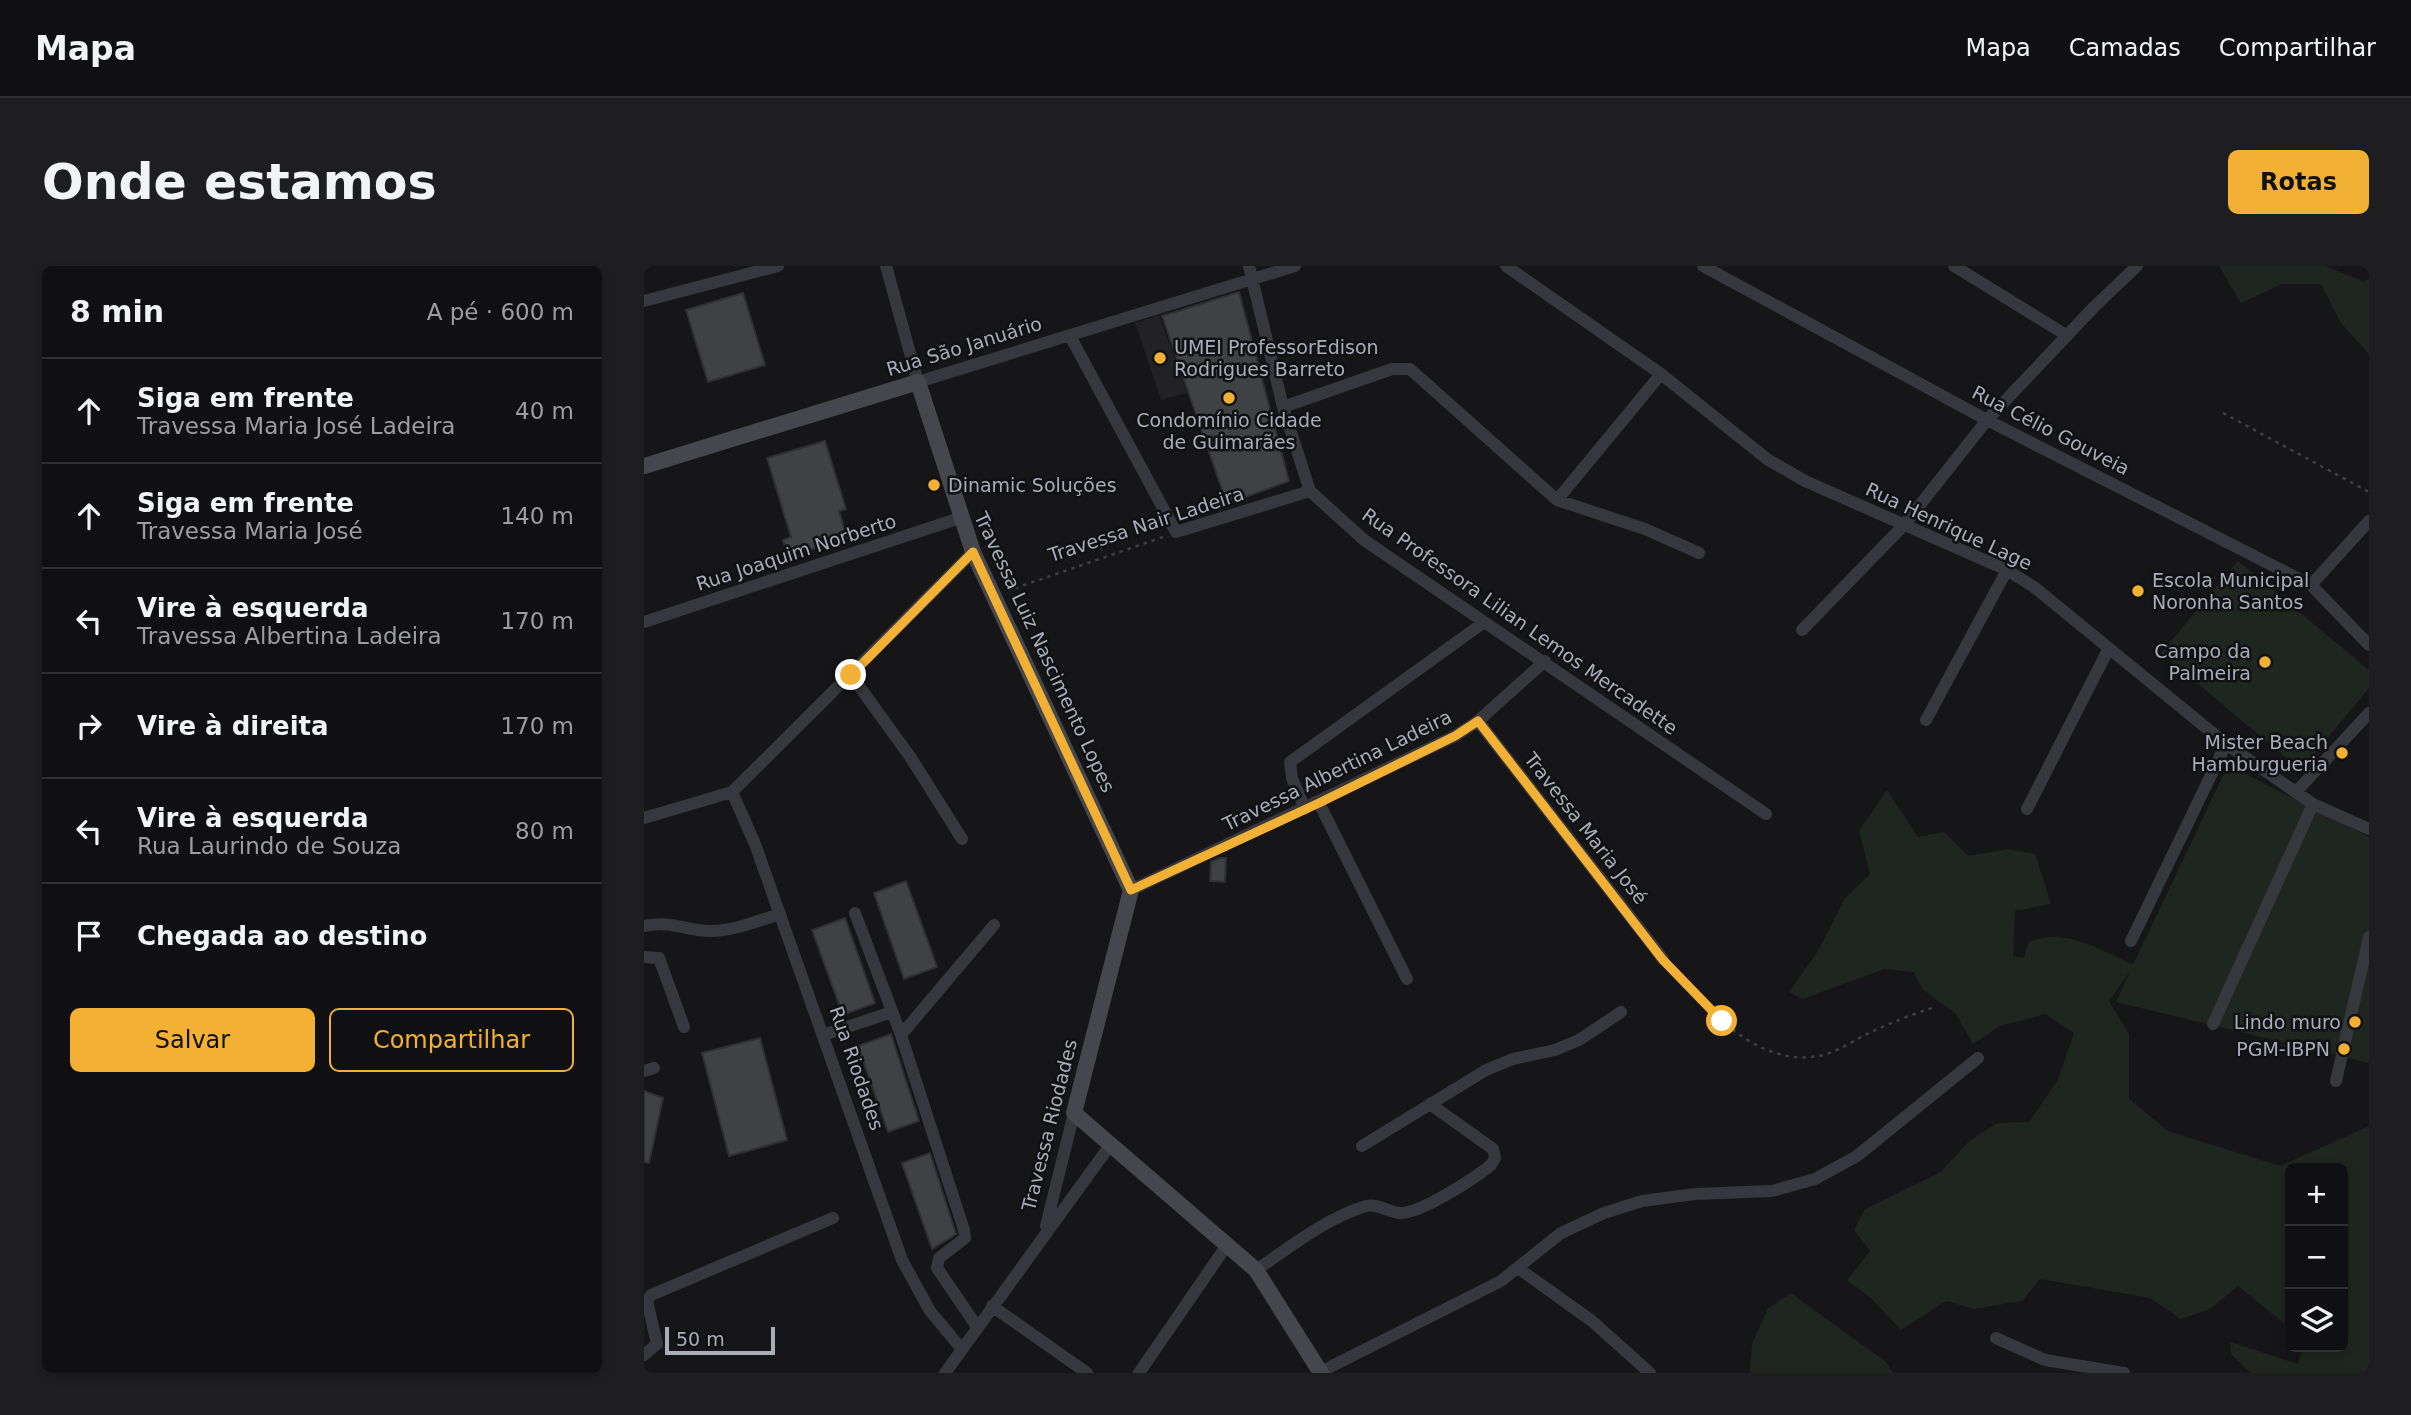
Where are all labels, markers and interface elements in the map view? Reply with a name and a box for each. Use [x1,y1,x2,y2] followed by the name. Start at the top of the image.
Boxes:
[35,29,136,68] text: Mapa
[1965,34,2031,62] text: Mapa
[2069,34,2181,62] text: Camadas
[2219,34,2376,62] text: Compartilhar
[2228,150,2369,214] button: Rotas
[42,154,437,211] text: Onde estamos
[70,294,164,329] text: 8 min
[427,299,574,325] text: A pé · 600 m
[884,312,1044,380] street label: Rua São Januário
[1174,336,1379,380] place label: UMEI ProfessorEdison Rodrigues Barreto
[1152,350,1168,366] marker: UMEI ProfessorEdison Rodrigues Barreto
[1969,381,2133,479] street label: Rua Célio Gouveia
[137,383,354,413] text: Siga em frente
[1221,390,1237,406] marker: Condomínio Cidade de Guimarães
[70,392,108,430] icon: ahead
[515,398,574,424] text: 40 m
[1136,409,1322,453] place label: Condomínio Cidade de Guimarães
[137,413,455,439] text: Travessa Maria José Ladeira
[948,474,1117,496] place label: Dinamic Soluções
[926,477,942,493] marker: Dinamic Soluções
[1862,478,2036,574] street label: Rua Henrique Lage
[1044,482,1247,566] street label: Travessa Nair Ladeira
[137,488,354,518] text: Siga em frente
[70,497,108,535] icon: ahead
[500,503,574,529] text: 140 m
[1358,503,1682,739] street label: Rua Professora Lilian Lemos Mercadette
[970,507,1120,796] street label: Travessa Luiz Nascimento Lopes
[693,509,899,595] street label: Rua Joaquim Norberto
[137,518,363,544] text: Travessa Maria José
[2152,569,2309,613] place label: Escola Municipal Noronha Santos
[2130,583,2146,599] marker: Escola Municipal Noronha Santos
[137,593,369,623] text: Vire à esquerda
[70,602,108,640] icon: left
[500,608,574,634] text: 170 m
[137,623,442,649] text: Travessa Albertina Ladeira
[2154,640,2251,684] place label: Campo da Palmeira
[2257,654,2273,670] marker: Campo da Palmeira
[835,659,866,690] route end
[1218,705,1455,835] street label: Travessa Albertina Ladeira
[70,707,108,745] icon: right
[137,711,329,741] text: Vire à direita
[500,713,574,739] text: 170 m
[2191,731,2328,775] place label: Mister Beach Hamburgueria
[2334,745,2350,761] marker: Mister Beach Hamburgueria
[1519,747,1652,908] street label: Travessa Maria José
[137,803,369,833] text: Vire à esquerda
[70,812,108,850] icon: left
[515,818,574,844] text: 80 m
[137,833,401,859] text: Rua Laurindo de Souza
[70,917,108,955] icon: arrive
[137,921,427,951] text: Chegada ao destino
[826,1003,888,1133] street label: Rua Riodades
[1706,1005,1737,1036] route start
[70,1008,315,1072] button: Salvar
[329,1008,574,1072] button: Compartilhar
[2234,1011,2341,1033] place label: Lindo muro
[2347,1014,2363,1030] marker: Lindo muro
[1017,1037,1081,1214] street label: Travessa Riodades
[2236,1038,2330,1060] place label: PGM-IBPN
[2336,1041,2352,1057] marker: PGM-IBPN
[2285,1163,2348,1352] map controls
[2285,1163,2348,1226] button: +
[2285,1226,2348,1289] button: −
[2285,1289,2348,1352] button: layers
[665,1324,775,1356] scale bar
[676,1328,725,1350] text: 50 m

